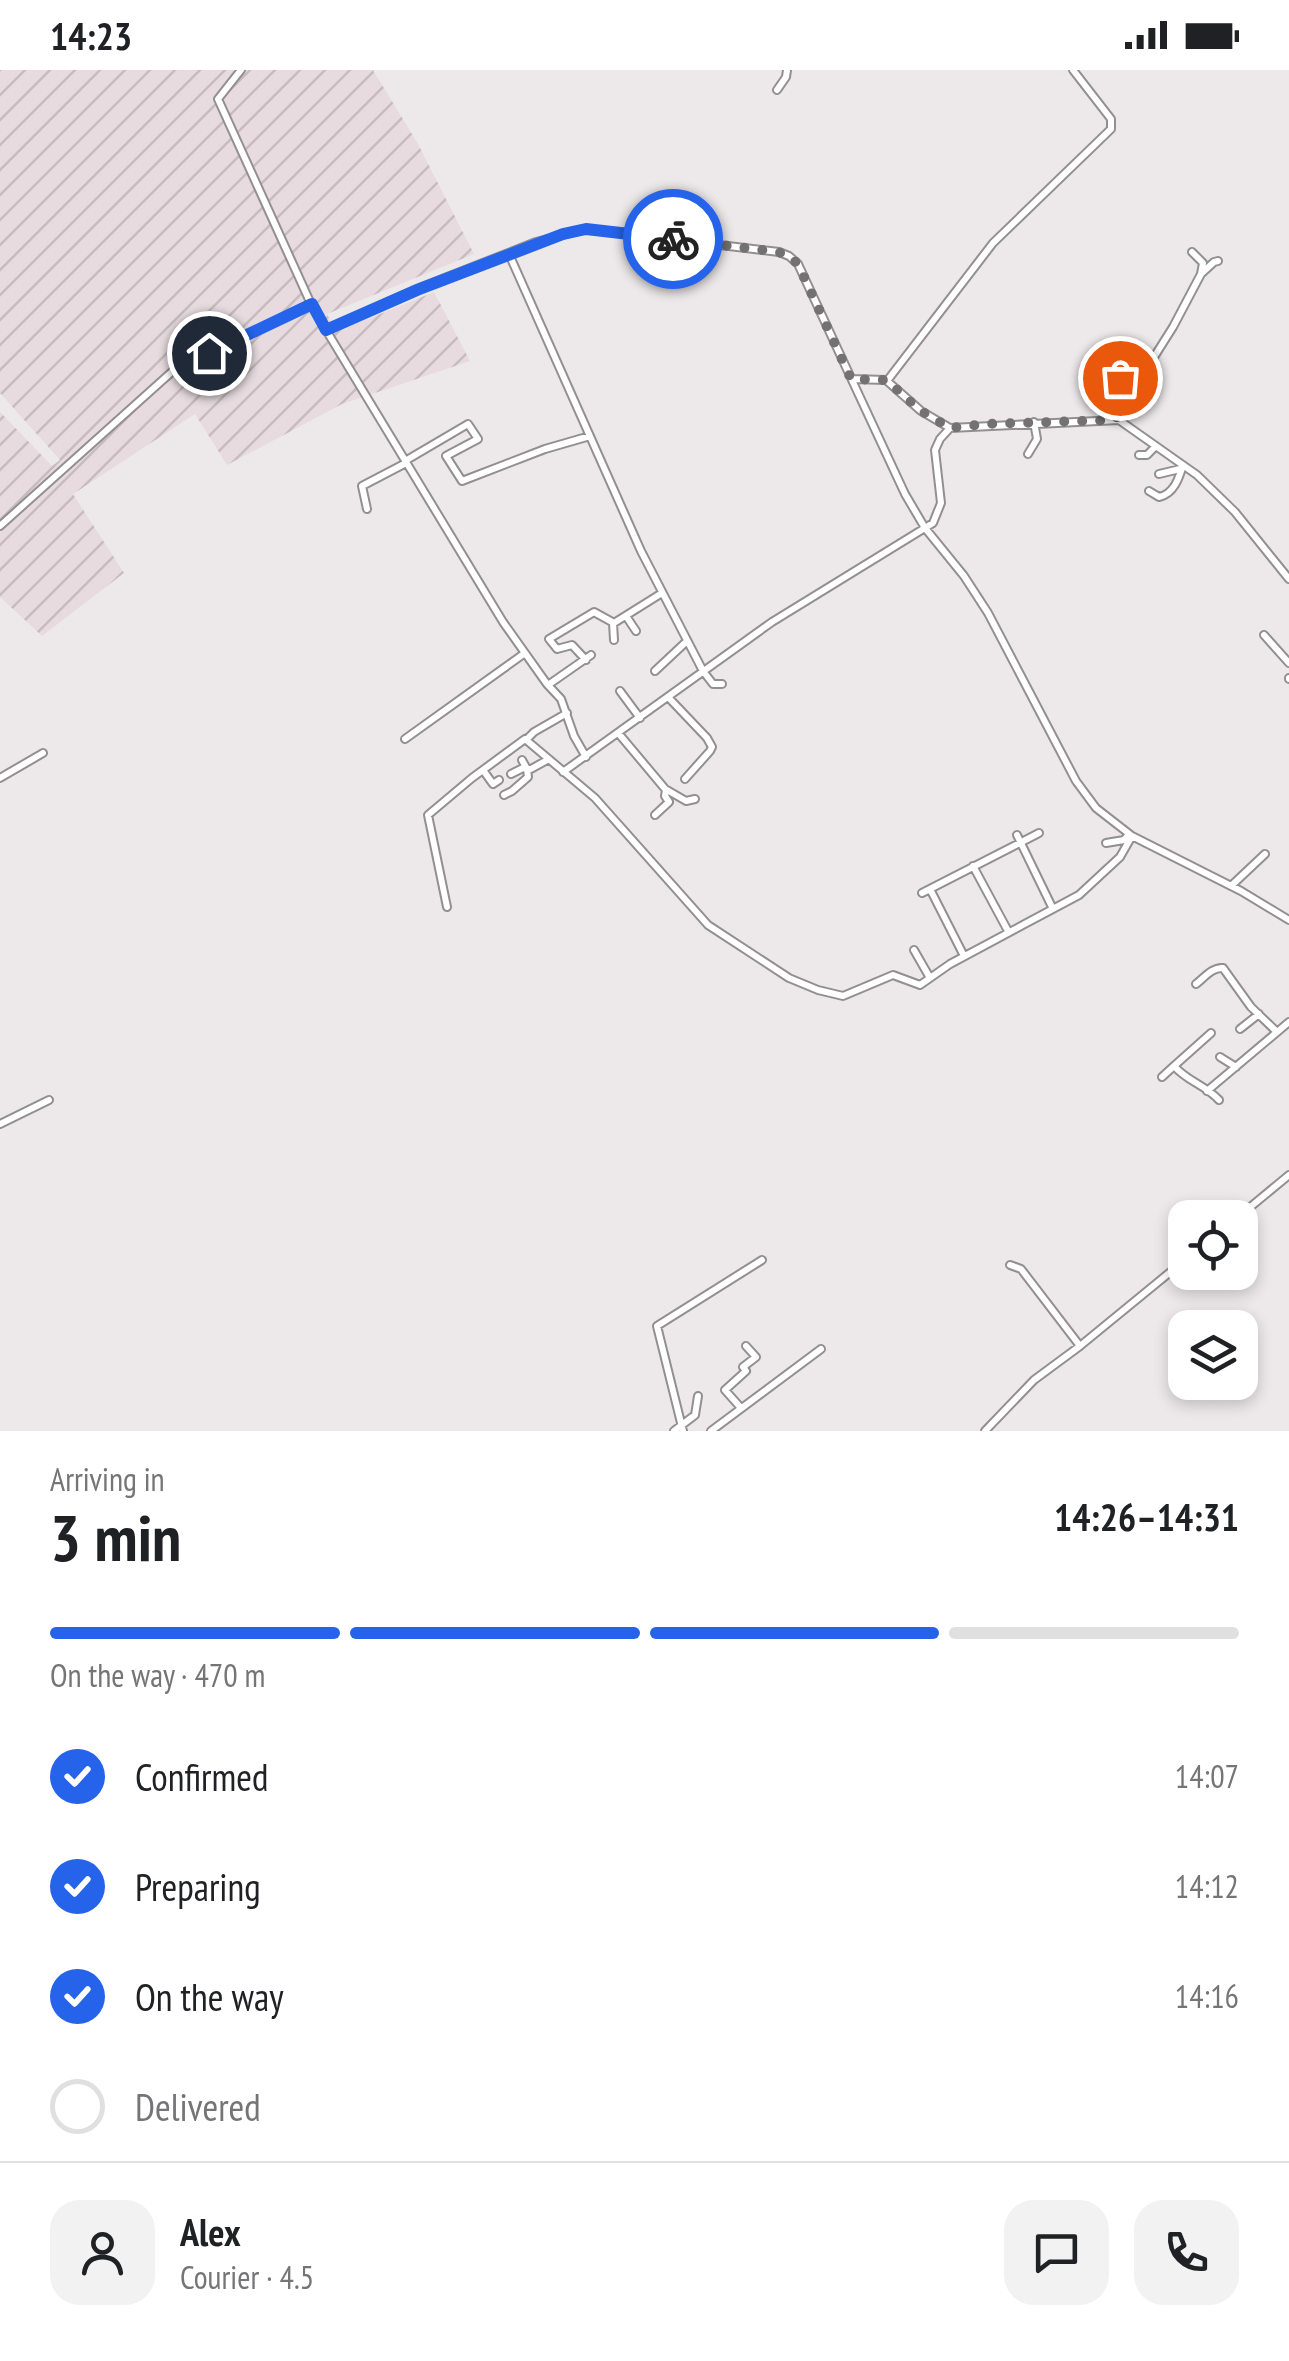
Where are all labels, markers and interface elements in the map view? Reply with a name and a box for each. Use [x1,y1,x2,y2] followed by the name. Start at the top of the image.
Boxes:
[50,11,132,60] text: 14:23
[623,189,723,289] courier
[646,212,701,267] icon: bike
[167,311,252,396] pin
[182,326,237,381] icon: home
[1078,336,1163,421] pin
[1093,351,1148,406] icon: bag
[1168,1200,1258,1400] map controls
[1168,1200,1258,1290] button: locate
[1168,1310,1258,1400] button: layers
[50,1458,165,1500] text: Arriving in
[1054,1492,1239,1541] text: 14:26–14:31
[50,1495,181,1579] text: 3 min
[50,1654,265,1696] text: On the way · 470 m
[50,1749,105,1804] icon: check
[135,1752,268,1801] text: Confirmed
[1175,1755,1239,1797] text: 14:07
[50,1859,105,1914] icon: check
[135,1862,261,1911] text: Preparing
[1175,1865,1239,1907] text: 14:12
[50,1969,105,2024] icon: check
[135,1972,283,2021] text: On the way
[1175,1975,1239,2017] text: 14:16
[135,2082,261,2131] text: Delivered
[50,2200,155,2305] button: person
[1004,2200,1109,2305] button: chat
[1134,2200,1239,2305] button: phone
[180,2207,241,2256] text: Alex
[180,2256,314,2298] text: Courier · 4.5

